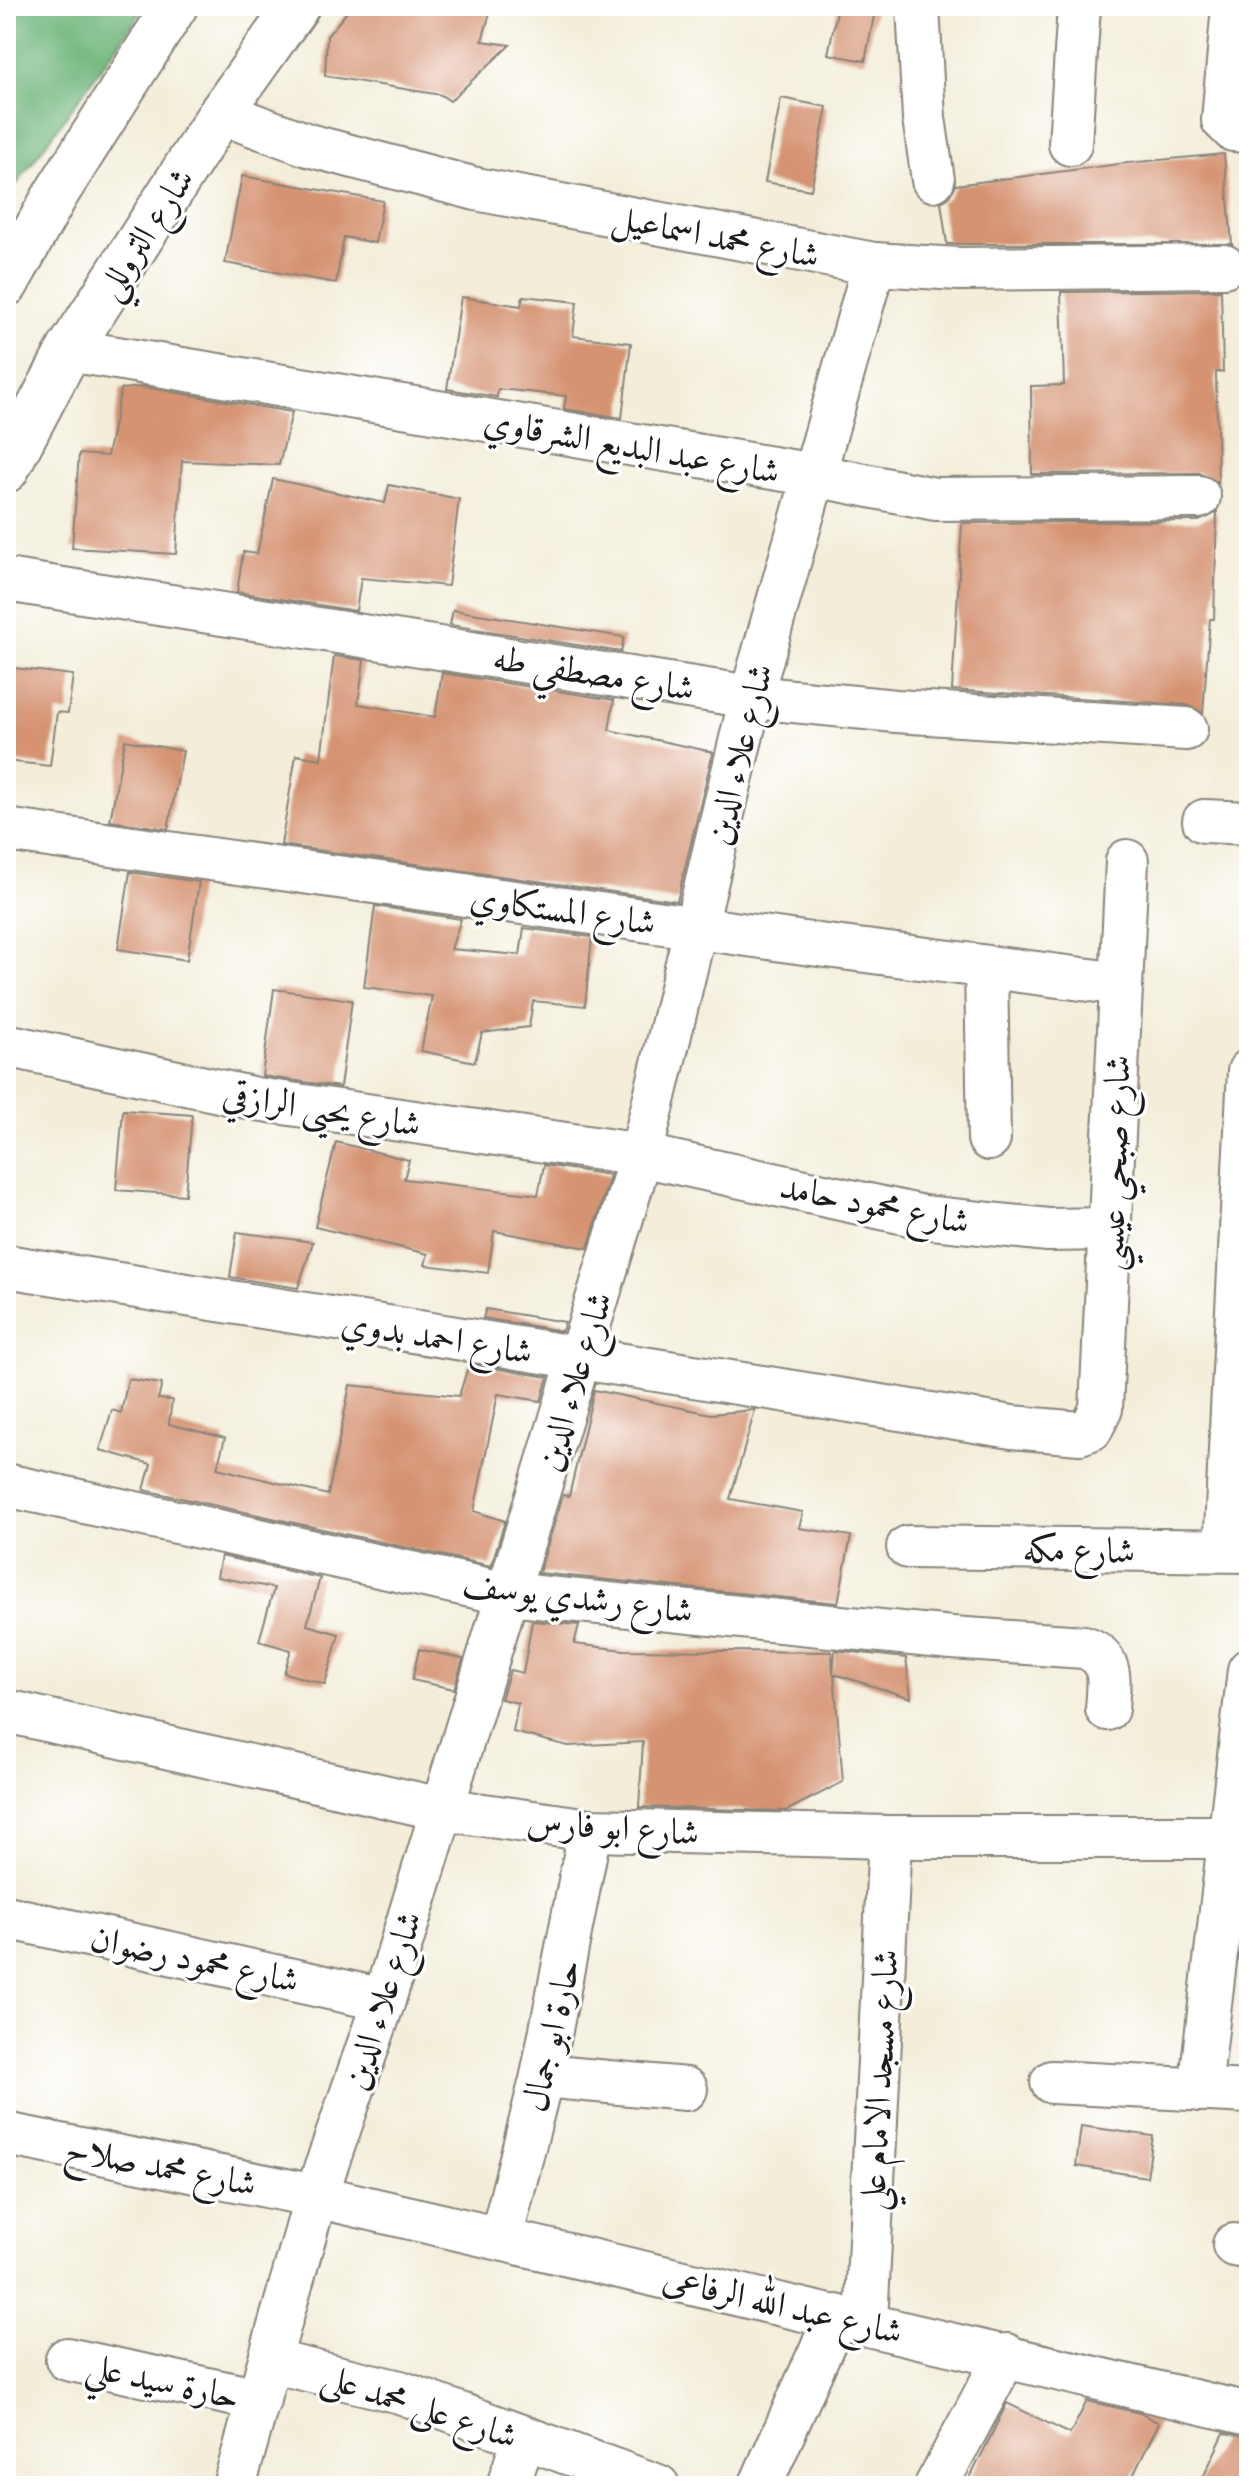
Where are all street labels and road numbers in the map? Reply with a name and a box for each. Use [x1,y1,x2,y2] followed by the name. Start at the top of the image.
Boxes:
[84,158,214,314] street label: شارع التروللي
[607,192,824,286] street label: شارع محمد اسماعيل
[479,396,784,504] street label: شارع عبد البديع الشرقاوي
[488,633,698,723] street label: شارع مصطفي طه
[693,658,791,851] street label: شارع علاء الدين
[466,873,659,953] street label: شارع المستكاوي
[1086,1054,1152,1272] street label: شارع صبحي عيسي
[218,1070,424,1154] street label: شارع يحيى الرازقي
[774,1162,974,1252] street label: شارع محمود حامد
[524,1286,630,1479] street label: شارع علاء الدين
[337,1298,536,1382] street label: شارع احمد بدوي
[1022,1525,1136,1581] street label: شارع مكه
[459,1559,696,1641] street label: شارع رشدي يوسف
[525,1797,701,1863] street label: شارع ابو فارس
[330,1905,439,2098] street label: شارع علاء الدين
[85,1913,304,2010] street label: شارع محمود رضوان
[848,1948,920,2213] street label: شارع مسجد الامام علي
[510,1954,591,2116] street label: حارة ابو جمال
[60,2124,261,2216] street label: شارع محمد صلاح
[657,2250,908,2362] street label: شارع عبد الله الرفاعى
[79,2341,244,2430] street label: حارة سيد علي
[314,2352,524,2466] street label: شارع على محمد على

